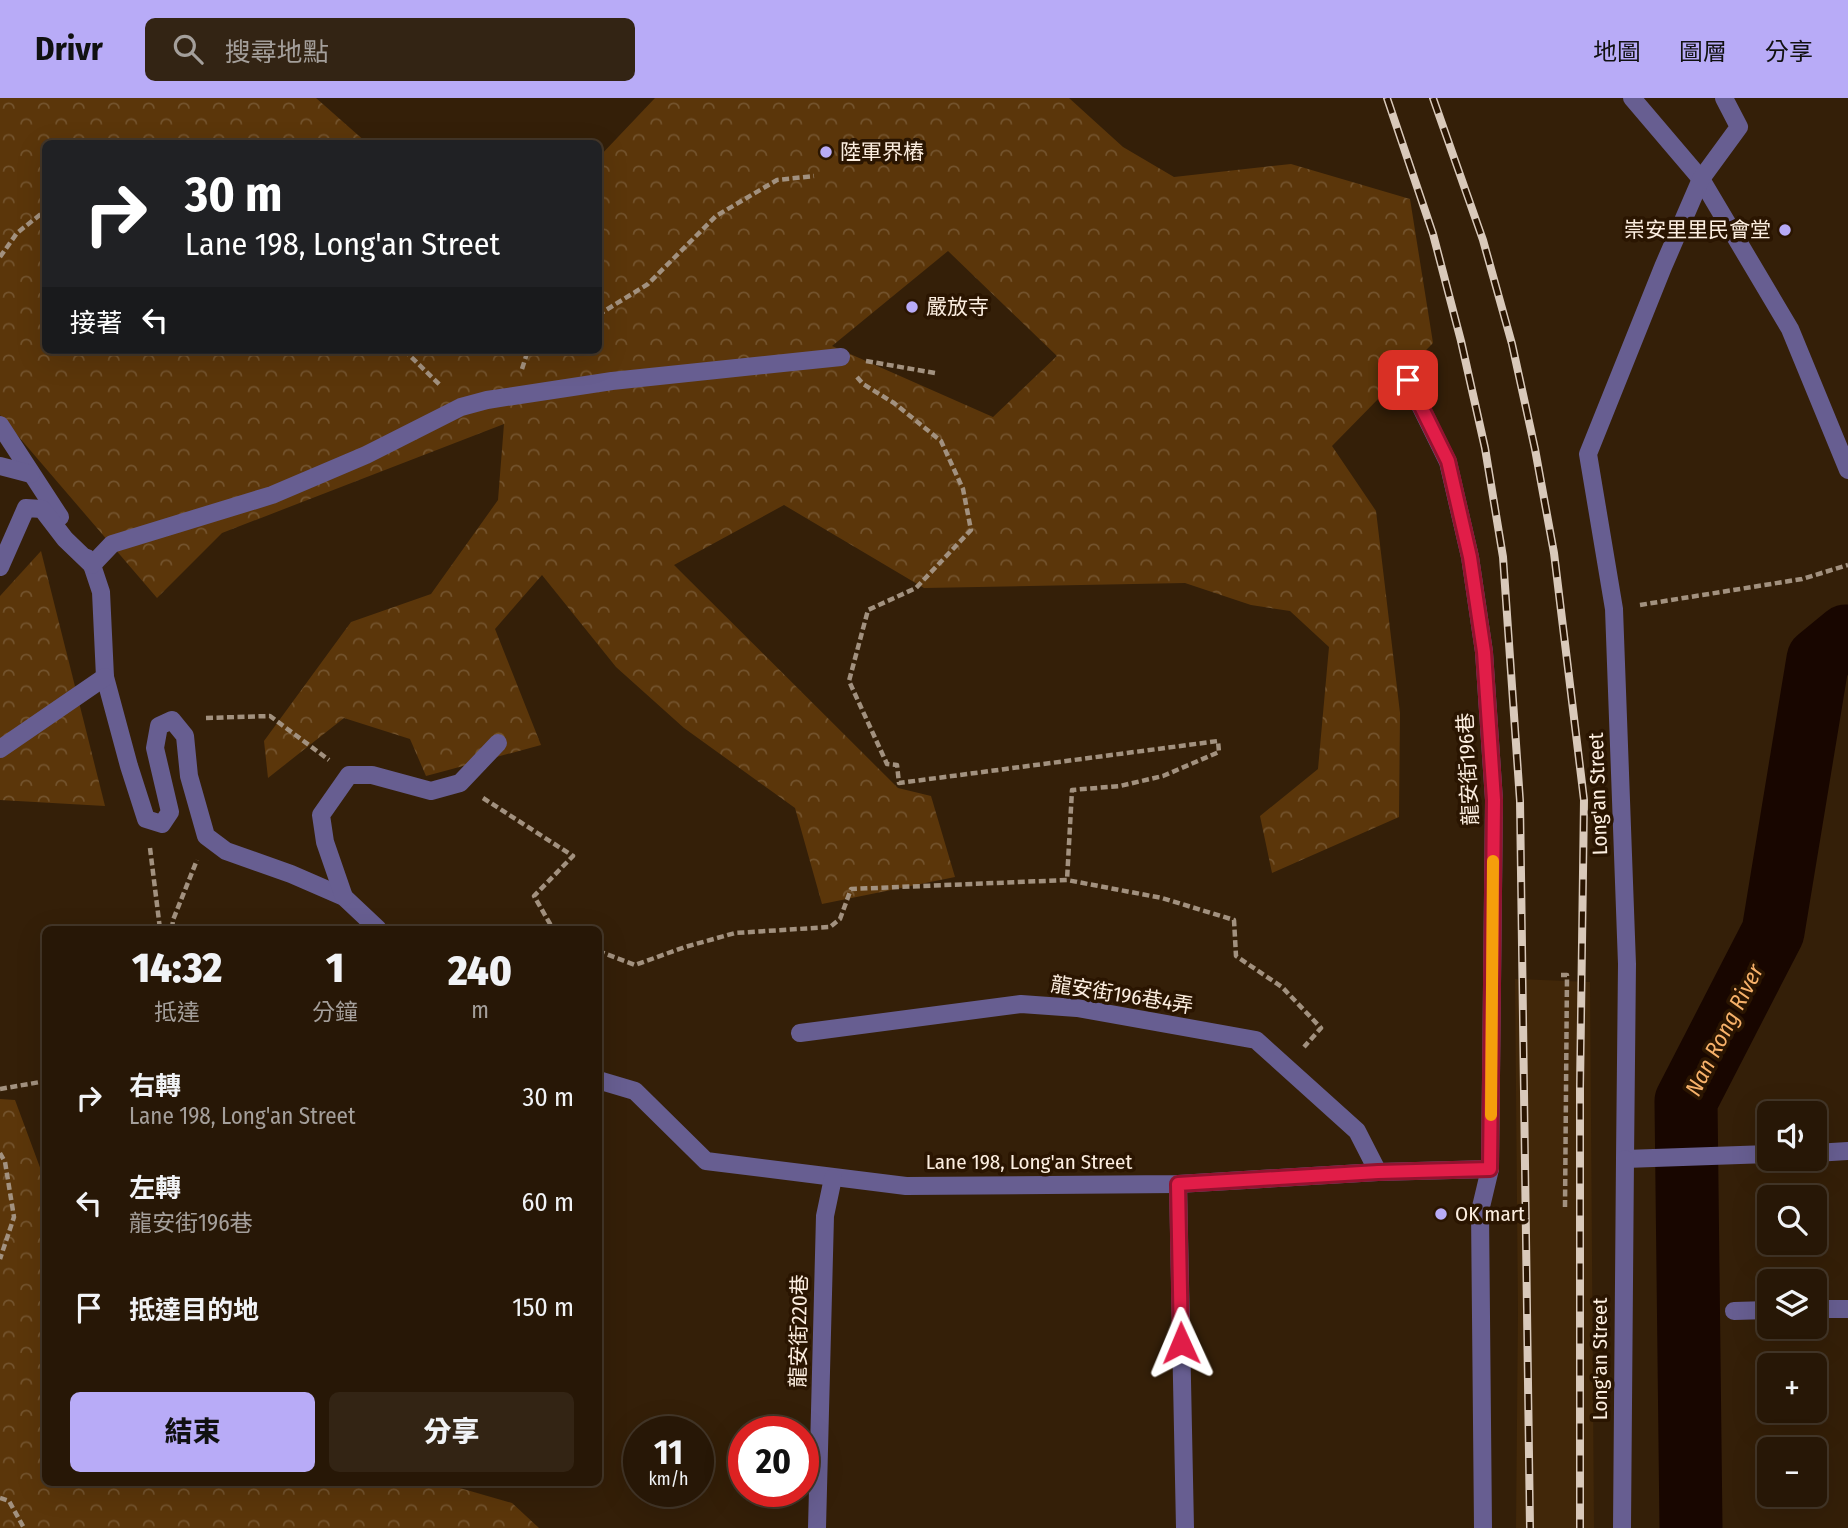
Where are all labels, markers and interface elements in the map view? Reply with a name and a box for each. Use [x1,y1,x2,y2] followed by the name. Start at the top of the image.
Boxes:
[145,18,635,81] search box
[35,29,103,69] text: Drivr
[169,30,207,68] icon: search
[225,37,329,68] text: 搜尋地點
[1593,38,1641,66] text: 地圖
[1679,38,1727,66] text: 圖層
[1765,38,1813,66] text: 分享
[840,139,924,165] place label: 陸軍界樁
[818,144,834,160] marker: 陸軍界樁
[185,165,283,224] text: 30 m
[70,168,161,259] icon: right
[1624,217,1771,243] place label: 崇安里里民會堂
[1777,222,1793,238] marker: 崇安里里民會堂
[185,225,500,263] text: Lane 198, Long'an Street
[926,294,989,320] place label: 嚴放寺
[904,299,920,315] marker: 嚴放寺
[136,301,174,339] icon: left
[70,308,122,339] text: 接著
[1378,350,1438,410] pin
[1389,361,1427,399] icon: arrive
[1452,712,1484,826] street label: 龍安街196巷
[1583,732,1613,856] street label: Long'an Street
[132,943,222,993] text: 14:32
[326,943,344,993] text: 1
[448,946,512,996] text: 240
[1679,959,1770,1100] water label: Nan Rong River
[1049,971,1195,1019] street label: 龍安街196巷4弄
[471,996,489,1024] text: m
[154,998,200,1026] text: 抵達
[312,998,358,1026] text: 分鐘
[129,1071,181,1102] text: 右轉
[70,1079,108,1117] icon: right
[523,1082,574,1113] text: 30 m
[1757,1101,1827,1507] map controls
[1757,1101,1827,1171] button: sound
[129,1102,355,1130] text: Lane 198, Long'an Street
[926,1149,1132,1175] street label: Lane 198, Long'an Street
[129,1173,181,1204] text: 左轉
[70,1184,108,1222] icon: left
[1757,1185,1827,1255] button: search
[521,1187,574,1218] text: 60 m
[1455,1201,1525,1227] place label: OK mart
[1433,1206,1449,1222] marker: OK mart
[129,1209,253,1237] text: 龍安街196巷
[1757,1269,1827,1339] button: layers
[785,1274,813,1388] street label: 龍安街220巷
[70,1289,108,1327] icon: arrive
[512,1292,574,1323] text: 150 m
[129,1295,259,1326] text: 抵達目的地
[1587,1298,1613,1420] street label: Long'an Street
[1144,1306,1218,1380] position arrow
[1757,1353,1827,1423] button: +
[70,1392,315,1472] button: 結束
[329,1392,574,1472] button: 分享
[728,1416,819,1507] speed limit sign: 20
[654,1431,683,1473] text: 11
[1757,1437,1827,1507] button: −
[648,1468,689,1490] text: km/h

